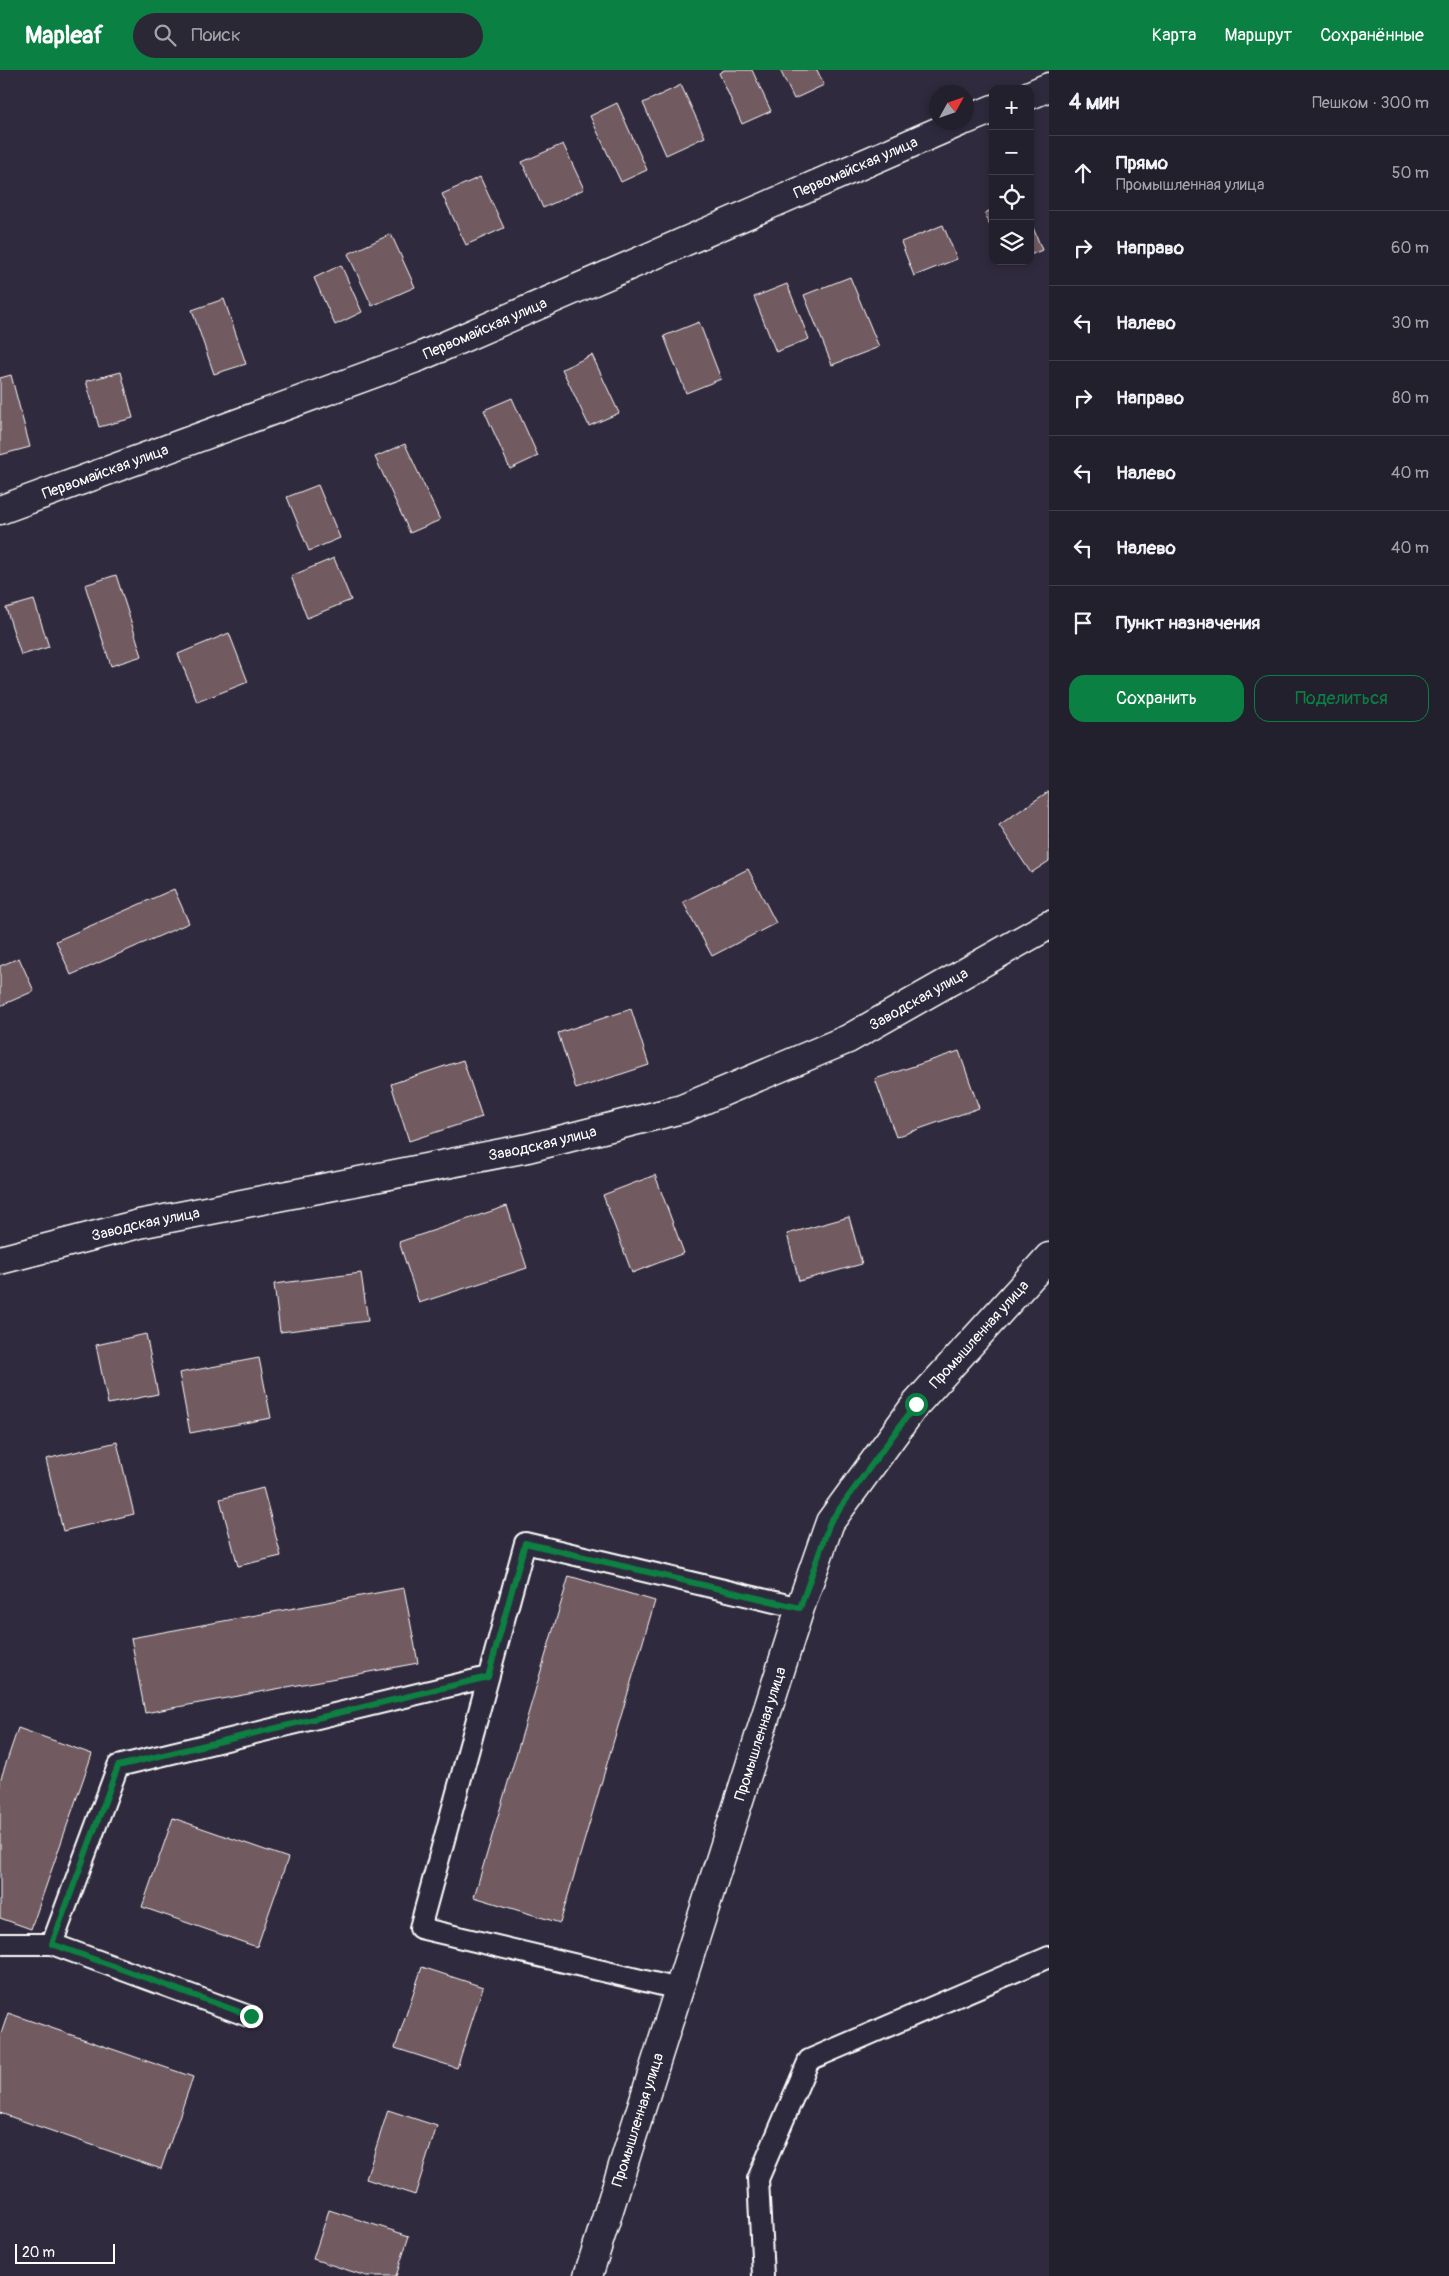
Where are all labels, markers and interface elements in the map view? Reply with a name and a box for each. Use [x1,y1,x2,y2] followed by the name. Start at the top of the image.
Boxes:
[133,13,483,58] search box
[25,21,103,50] text: Mapleaf
[151,21,179,49] icon: search
[191,23,241,47] text: Поиск
[1152,24,1196,47] text: Карта
[1224,24,1292,47] text: Маршрут
[1320,24,1424,47] text: Сохранённые
[929,85,974,130] north arrow
[989,85,1034,265] map controls
[989,85,1034,130] button: +
[1069,89,1119,116] text: 4 мин
[1312,93,1429,113] text: Пешком · 300 m
[989,130,1034,175] button: −
[791,132,920,203] street label: Первомайская улица
[1116,151,1168,175] text: Прямо
[1069,159,1097,187] icon: ahead
[1392,163,1429,183] text: 50 m
[989,175,1034,220] button: locate
[1116,175,1264,195] text: Промышленная улица
[989,220,1034,265] button: layers
[1069,234,1097,262] icon: right
[1116,236,1184,260] text: Направо
[1391,238,1429,258] text: 60 m
[420,293,550,364] street label: Первомайская улица
[1069,309,1097,337] icon: left
[1116,311,1176,335] text: Налево
[1391,313,1429,333] text: 30 m
[1069,384,1097,412] icon: right
[1116,386,1184,410] text: Направо
[1392,388,1429,408] text: 80 m
[39,440,171,503] street label: Первомайская улица
[1069,459,1097,487] icon: left
[1116,461,1176,485] text: Налево
[1391,463,1429,483] text: 40 m
[1069,534,1097,562] icon: left
[1116,536,1176,560] text: Налево
[1391,538,1429,558] text: 40 m
[1069,609,1097,637] icon: arrive
[1116,611,1260,635] text: Пункт назначения
[1069,675,1244,722] button: Сохранить
[1254,675,1429,722] button: Поделиться
[866,963,971,1035] street label: Заводская улица
[487,1122,599,1165] street label: Заводская улица
[89,1203,201,1245] street label: Заводская улица
[925,1276,1033,1392] street label: Промышленная улица
[905,1393,928,1416] route start
[730,1664,790,1803] street label: Промышленная улица
[240,2005,263,2028] route end
[607,2050,668,2189] street label: Промышленная улица
[15,2241,115,2264] scale bar
[22,2244,55,2261] text: 20 m

